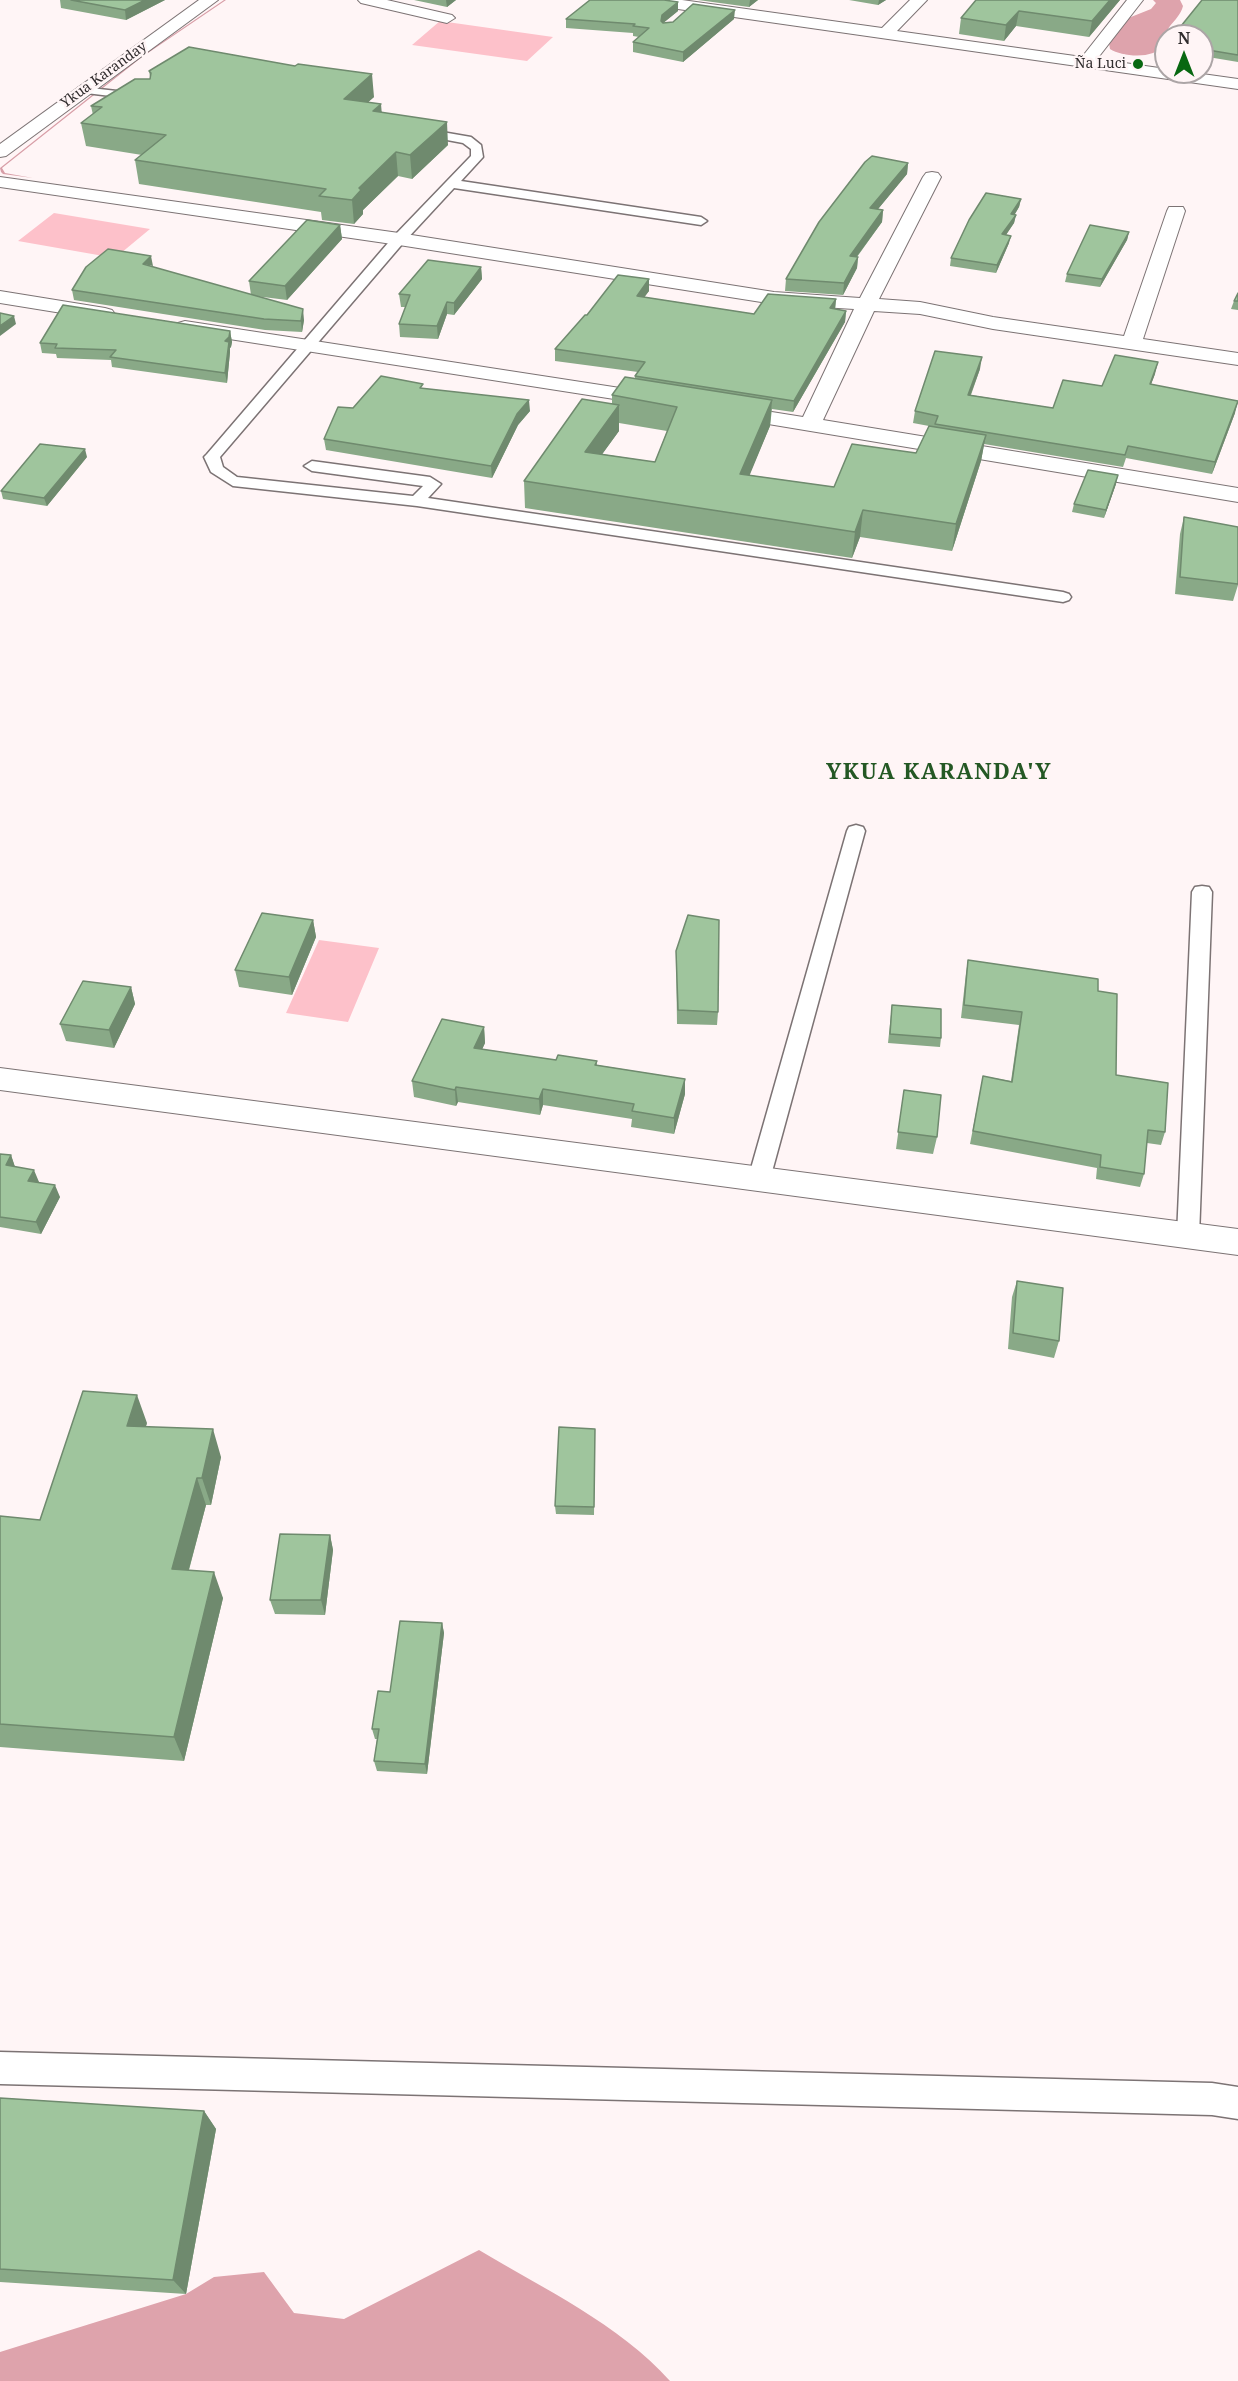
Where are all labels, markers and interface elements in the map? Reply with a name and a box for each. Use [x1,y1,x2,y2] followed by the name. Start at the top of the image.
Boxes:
[1154,24,1214,84] north arrow
[1178,27,1190,49] text: N
[58,38,150,112] street label: Ykua Karanday
[1075,56,1126,72] place label: Ña Luci
[1131,57,1145,71] marker: Ña Luci
[826,760,1052,786] district label: YKUA KARANDA'Y

